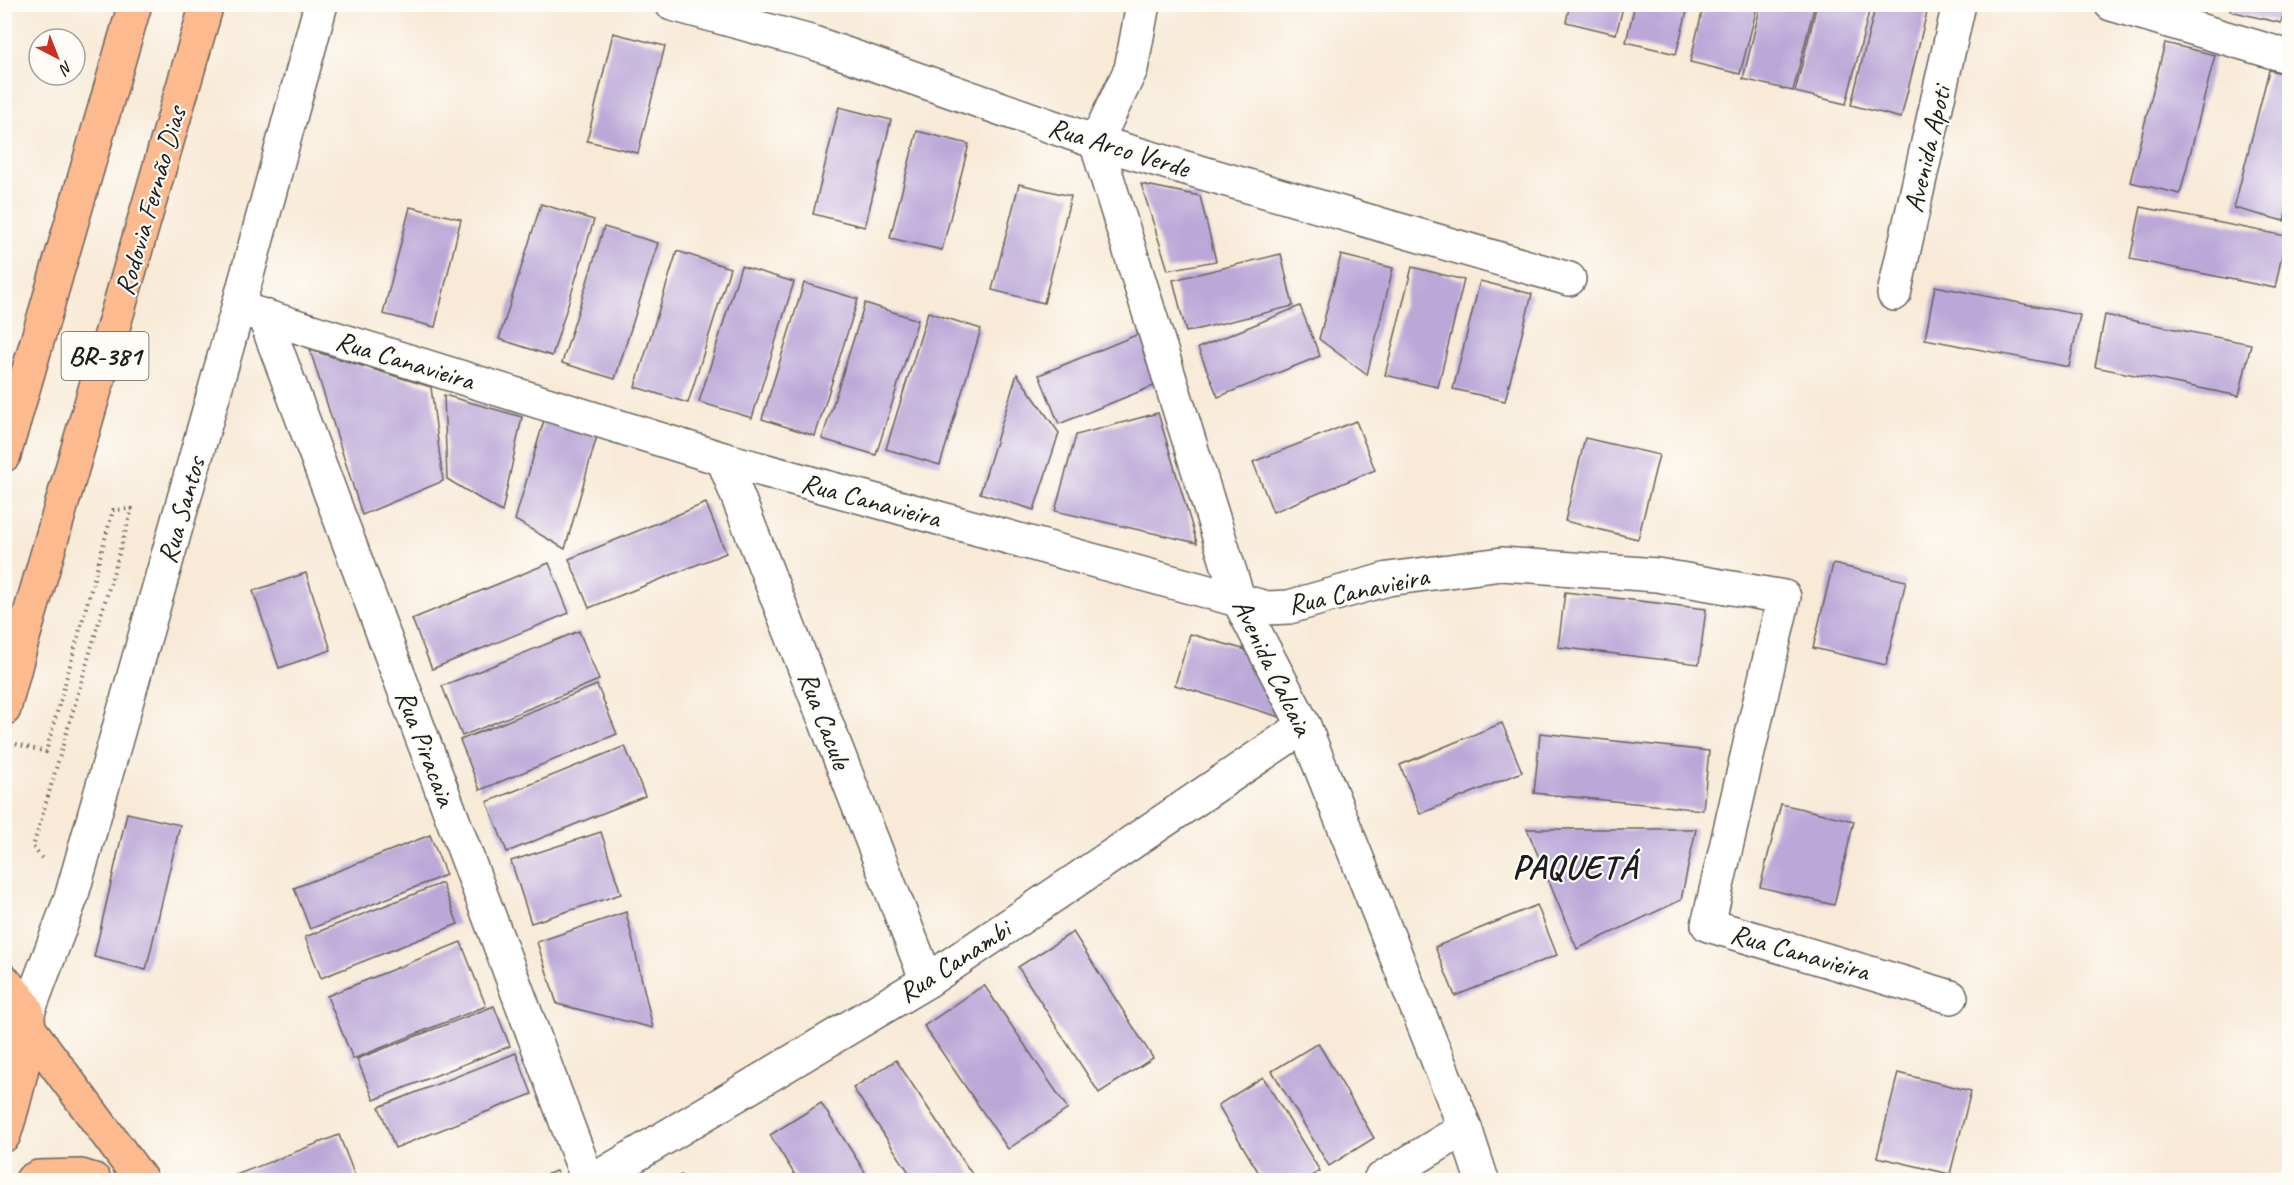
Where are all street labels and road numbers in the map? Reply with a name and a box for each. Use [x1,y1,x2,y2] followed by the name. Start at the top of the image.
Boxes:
[1896,79,1959,216] street label: Avenida Apoti
[106,100,194,299] street label: Rodovia Fernão Dias
[1045,109,1195,185] street label: Rua Arco Verde
[332,322,480,398] street label: Rua Canavieira
[62,332,148,380] road number: BR-381
[149,450,214,567] street label: Rua Santos
[798,465,946,536] street label: Rua Canavieira
[1285,558,1433,622] street label: Rua Canavieira
[1225,593,1322,743] street label: Avenida Calcaia
[790,666,860,776] street label: Rua Cacule
[388,685,465,813] street label: Rua Piracaia
[891,910,1020,1010] street label: Rua Canambi
[1727,916,1875,989] street label: Rua Canavieira

